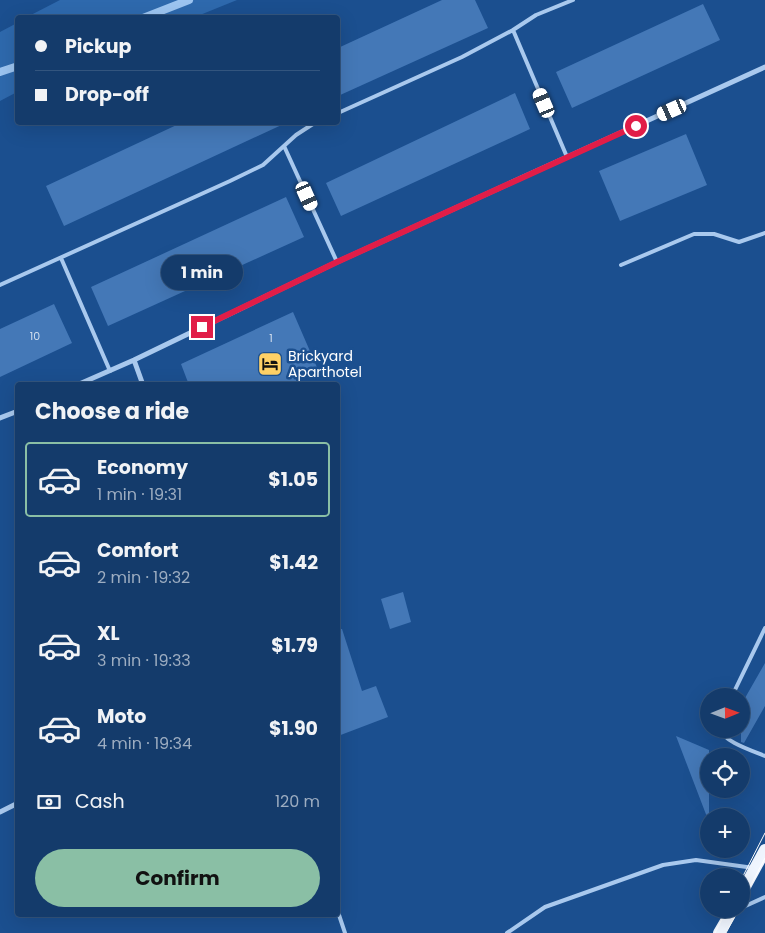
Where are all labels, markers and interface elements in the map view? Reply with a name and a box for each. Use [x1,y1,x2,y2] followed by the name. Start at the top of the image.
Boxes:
[65,33,131,60] text: Pickup
[65,81,149,108] text: Drop-off
[531,86,556,120] car
[655,97,688,123] car
[625,115,647,137] route start
[294,179,319,213] car
[161,255,243,290] callout: 1 min
[181,261,223,284] text: 1 min
[191,316,213,338] route end
[30,328,40,344] house number: 10
[269,330,273,346] house number: 1
[288,346,362,382] place label: Brickyard Aparthotel
[257,351,283,377] hotel icon: Brickyard Aparthotel
[35,396,189,427] text: Choose a ride
[97,454,188,481] text: Economy
[37,457,82,502] icon: car
[268,466,318,493] text: $1.05
[97,483,182,506] text: 1 min · 19:31
[97,537,179,564] text: Comfort
[37,540,82,585] icon: car
[269,549,318,576] text: $1.42
[97,566,190,589] text: 2 min · 19:32
[97,620,120,647] text: XL
[37,623,82,668] icon: car
[271,632,318,659] text: $1.79
[97,649,191,672] text: 3 min · 19:33
[700,688,750,738] north arrow
[700,688,750,918] map controls
[97,703,146,730] text: Moto
[37,706,82,751] icon: car
[269,715,318,742] text: $1.90
[97,732,192,755] text: 4 min · 19:34
[700,748,750,798] button: locate
[35,788,63,816] icon: cash
[75,788,125,815] text: Cash
[275,790,320,813] text: 120 m
[700,808,750,858] button: +
[35,849,320,907] button: Confirm
[700,868,750,918] button: −

